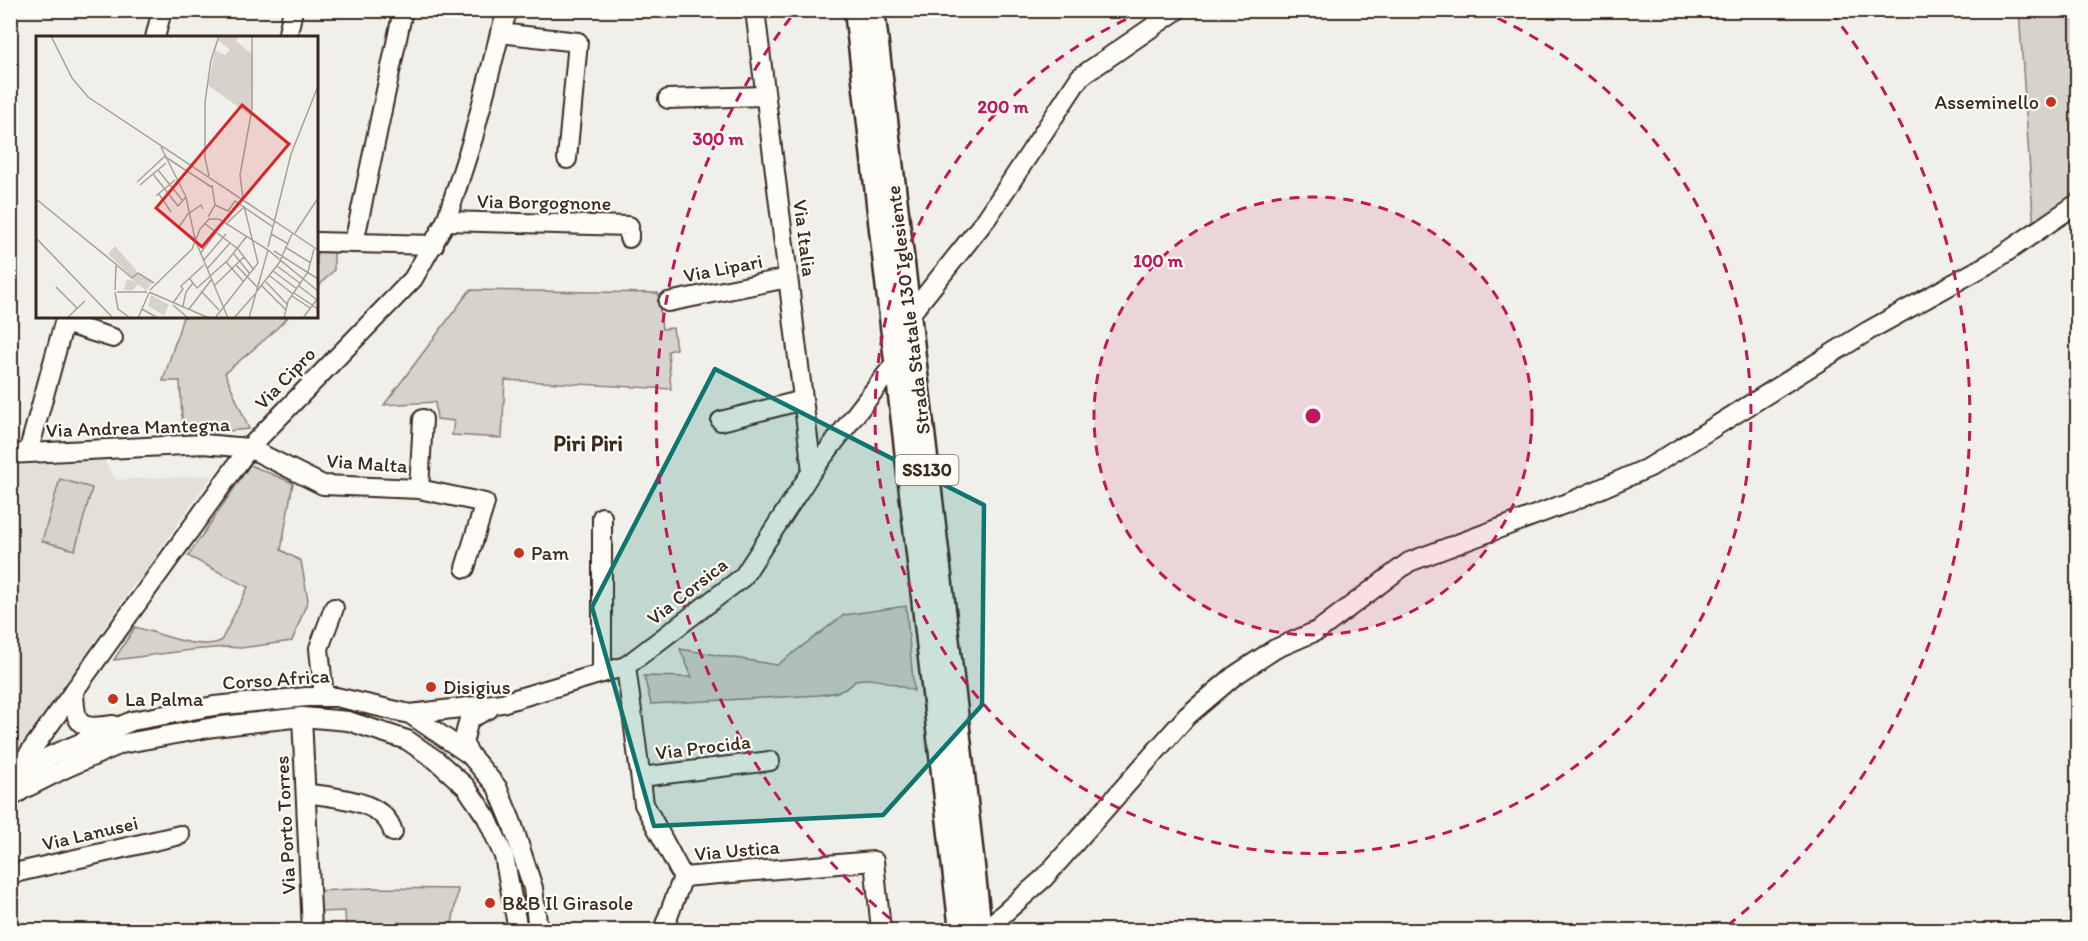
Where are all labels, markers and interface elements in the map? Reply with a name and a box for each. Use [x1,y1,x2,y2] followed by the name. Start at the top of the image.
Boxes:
[36,36,318,318] inset map
[1934,90,2039,114] place label: Asseminello
[2044,95,2058,109] marker: Asseminello
[978,96,1029,118] text: 200 m
[692,128,744,150] text: 300 m
[881,184,935,436] street label: Strada Statale 130 Iglesiente
[477,189,611,215] street label: Via Borgognone
[788,198,822,278] street label: Via Italia
[681,249,765,287] street label: Via Lipari
[1133,250,1184,272] text: 100 m
[249,342,321,414] street label: Via Cipro
[1303,406,1323,426] centre of rings
[45,412,231,442] street label: Via Andrea Mantegna
[553,430,623,457] district label: Piri Piri
[326,448,409,478] street label: Via Malta
[896,455,958,485] road number: SS130
[531,541,569,565] place label: Pam
[512,546,526,560] marker: Pam
[642,552,732,630] street label: Via Corsica
[222,663,331,695] street label: Corso Africa
[443,675,511,699] place label: Disigius
[424,680,438,694] marker: Disigius
[125,687,204,711] place label: La Palma
[106,692,120,706] marker: La Palma
[654,729,752,765] street label: Via Procida
[269,755,301,895] street label: Via Porto Torres
[40,810,140,856] street label: Via Lanusei
[693,834,781,866] street label: Via Ustica
[502,891,633,915] place label: B&B Il Girasole
[483,896,497,910] marker: B&B Il Girasole

